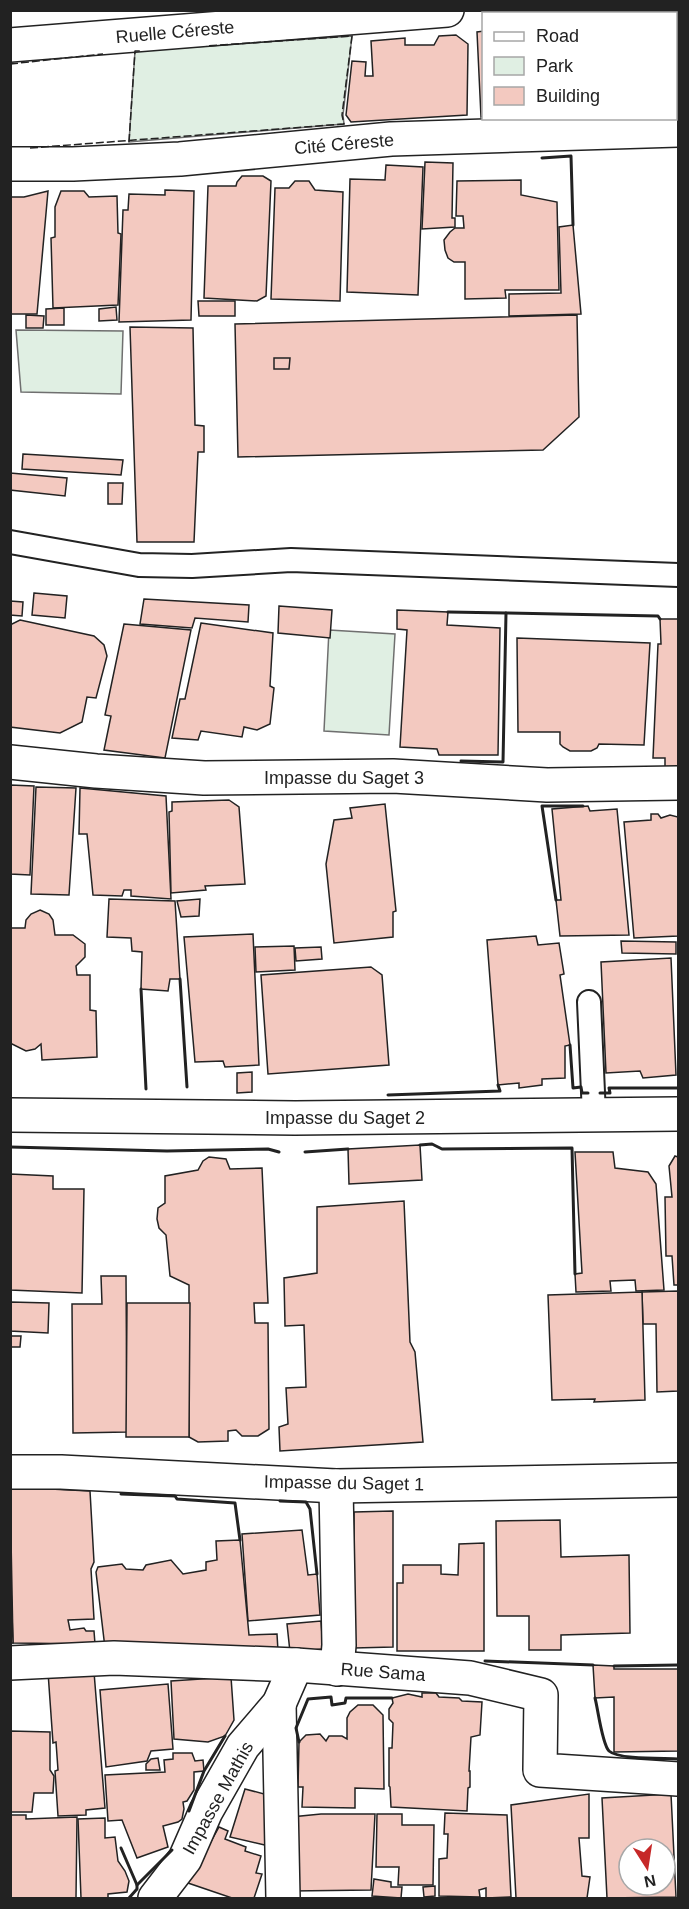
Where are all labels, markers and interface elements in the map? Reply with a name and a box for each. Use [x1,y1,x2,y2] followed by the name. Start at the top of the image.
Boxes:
[482,12,677,120] legend
[115,17,235,47] street label: Ruelle Céreste
[536,26,579,46] text: Road
[536,56,574,76] text: Park
[536,86,600,106] text: Building
[293,130,395,158] street label: Cité Céreste
[264,768,424,788] street label: Impasse du Saget 3
[265,1108,425,1128] street label: Impasse du Saget 2
[264,1472,424,1494] street label: Impasse du Saget 1
[340,1659,427,1685] street label: Rue Sama
[179,1738,257,1858] street label: Impasse Mathis
[617,1837,677,1897] north arrow
[643,1872,657,1891] text: N

